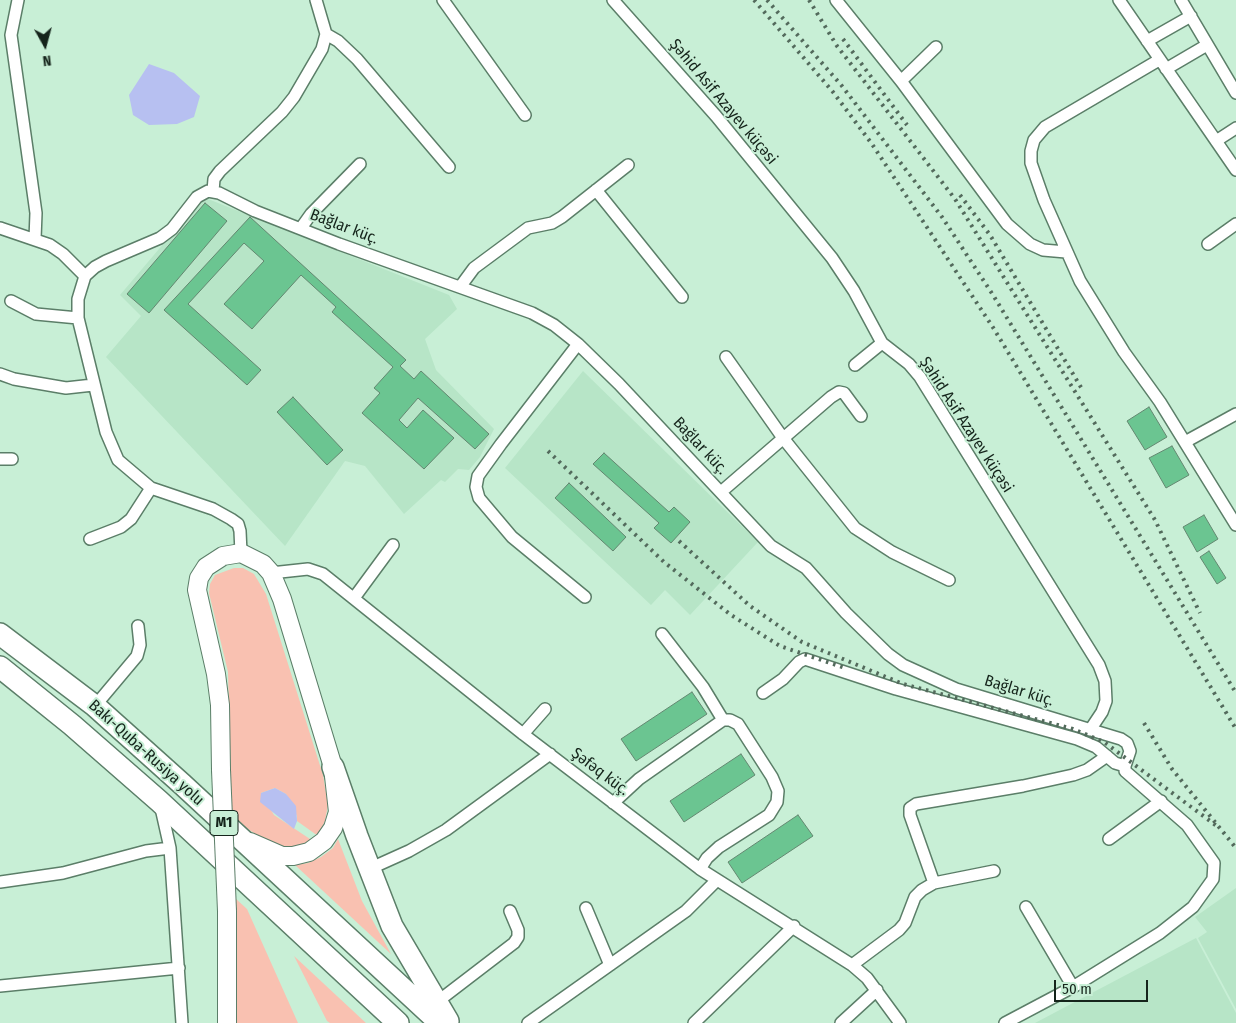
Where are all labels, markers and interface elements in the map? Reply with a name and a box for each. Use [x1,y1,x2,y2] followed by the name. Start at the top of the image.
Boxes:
[20,20,70,70] north arrow
[665,35,781,169] street label: Şəhid Asif Azayev küçəsi
[42,51,52,69] text: N
[307,205,381,249] street label: Bağlar küç.
[915,354,1017,496] street label: Şəhid Asif Azayev küçəsi
[669,413,731,479] street label: Bağlar küç.
[982,671,1056,711] street label: Bağlar küç.
[84,696,208,810] street label: Bakı-Quba-Rusiya yolu
[567,744,633,800] street label: Şəfəq küç.
[210,810,238,836] road number: M1
[1056,970,1150,1002] scale bar
[1062,980,1092,998] text: 50 m

